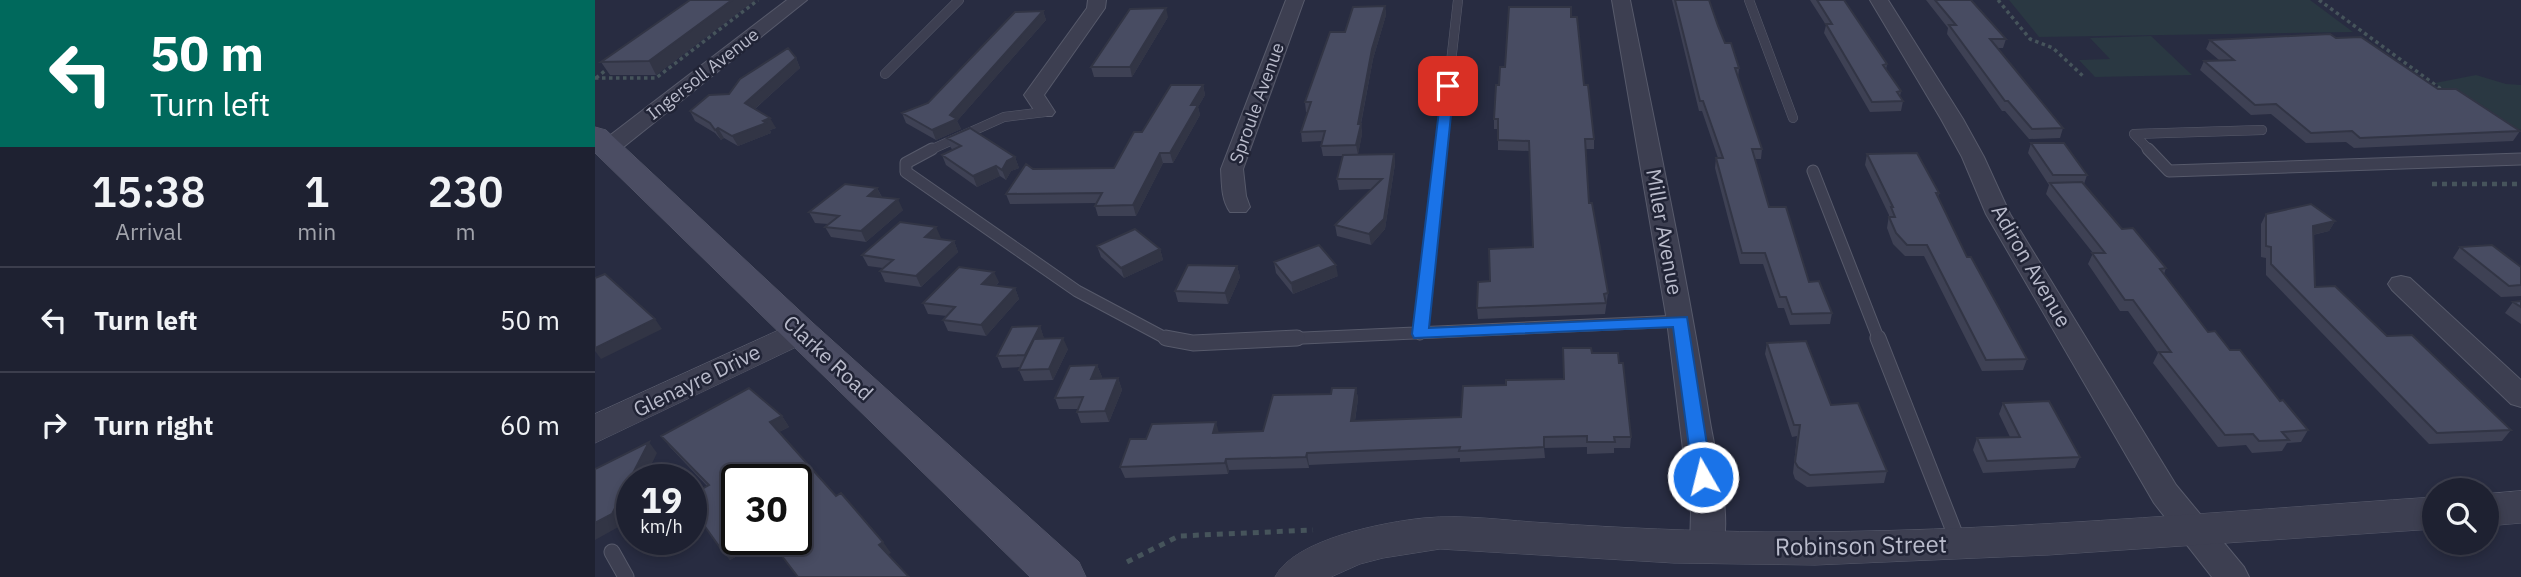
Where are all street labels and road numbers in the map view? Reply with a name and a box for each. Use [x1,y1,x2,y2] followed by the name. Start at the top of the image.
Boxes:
[642,23,764,125] street label: Ingersoll Avenue
[1224,39,1289,166] street label: Sproule Avenue
[1640,166,1690,297] street label: Miller Avenue
[1985,199,2078,332] street label: Adiron Avenue
[778,308,880,406] street label: Clarke Road
[628,337,765,423] street label: Glenayre Drive
[1775,527,1947,563] street label: Robinson Street

